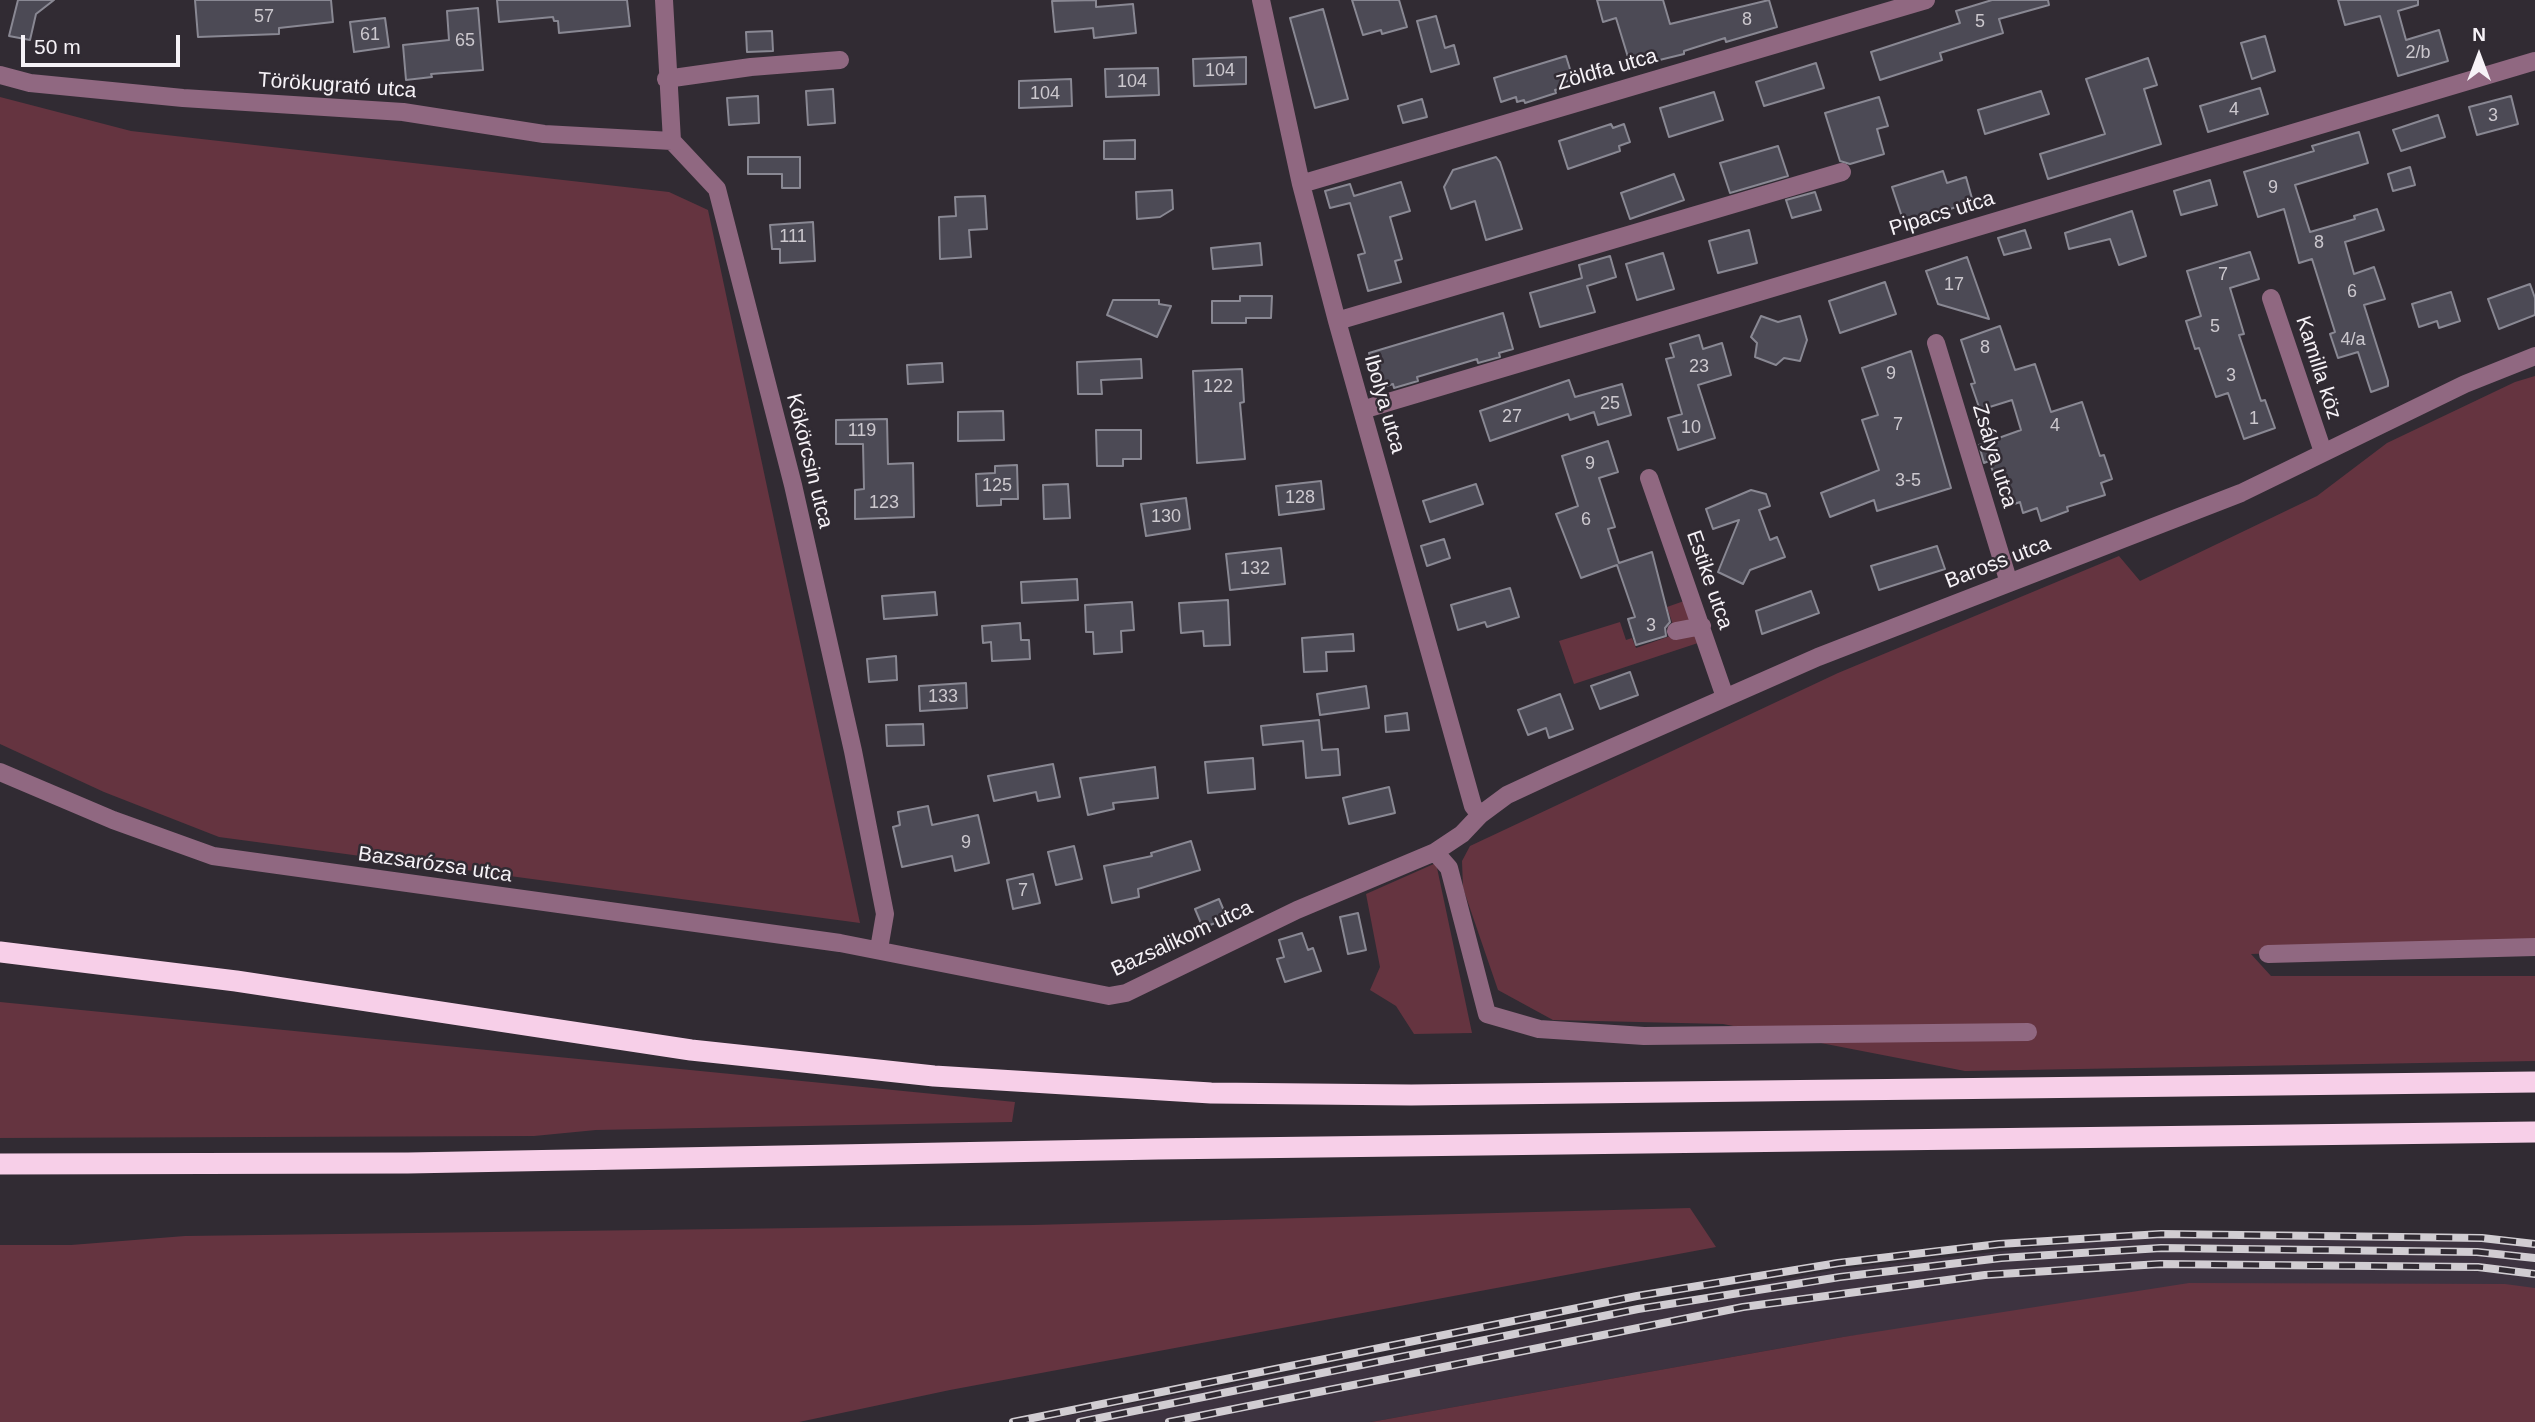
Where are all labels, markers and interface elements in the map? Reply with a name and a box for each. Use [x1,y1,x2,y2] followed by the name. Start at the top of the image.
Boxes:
[254,6,274,28] house number: 57
[1742,9,1752,31] house number: 8
[1975,11,1985,33] house number: 5
[24,21,184,65] scale bar
[2444,21,2514,91] north arrow
[360,24,380,46] house number: 61
[2472,24,2486,45] text: N
[455,30,475,52] house number: 65
[34,35,81,58] text: 50 m
[2405,42,2431,64] house number: 2/b
[1554,44,1660,96] street label: Zöldfa utca
[1205,60,1235,82] house number: 104
[257,68,417,104] street label: Törökugrató utca
[1117,71,1147,93] house number: 104
[1030,83,1060,105] house number: 104
[2229,99,2239,121] house number: 4
[2488,105,2498,127] house number: 3
[2268,177,2278,199] house number: 9
[1886,186,1998,242] street label: Pipacs utca
[779,226,807,248] house number: 111
[2314,232,2324,254] house number: 8
[2218,264,2228,286] house number: 7
[1944,274,1964,296] house number: 17
[2347,281,2357,303] house number: 6
[2289,313,2347,423] street label: Kamilla köz
[2210,316,2220,338] house number: 5
[2340,329,2366,351] house number: 4/a
[1980,337,1990,359] house number: 8
[1358,352,1410,456] street label: Ibolya utca
[1689,356,1709,378] house number: 23
[1886,363,1896,385] house number: 9
[2226,365,2236,387] house number: 3
[1203,376,1233,398] house number: 122
[780,391,838,531] street label: Kökörcsin utca
[1600,393,1620,415] house number: 25
[1966,401,2022,511] street label: Zsálya utca
[1502,406,1522,428] house number: 27
[2249,408,2259,430] house number: 1
[1893,414,1903,436] house number: 7
[2050,415,2060,437] house number: 4
[1681,417,1701,439] house number: 10
[848,420,876,442] house number: 119
[1585,453,1595,475] house number: 9
[1895,470,1921,492] house number: 3-5
[982,475,1012,497] house number: 125
[1285,487,1315,509] house number: 128
[869,492,899,514] house number: 123
[1151,506,1181,528] house number: 130
[1581,509,1591,531] house number: 6
[1680,527,1738,633] street label: Estike utca
[1942,531,2054,595] street label: Baross utca
[1240,558,1270,580] house number: 132
[1646,615,1656,637] house number: 3
[928,686,958,708] house number: 133
[961,832,971,854] house number: 9
[356,842,514,888] street label: Bazsarózsa utca
[1018,880,1028,902] house number: 7
[1107,895,1257,983] street label: Bazsalikom utca

